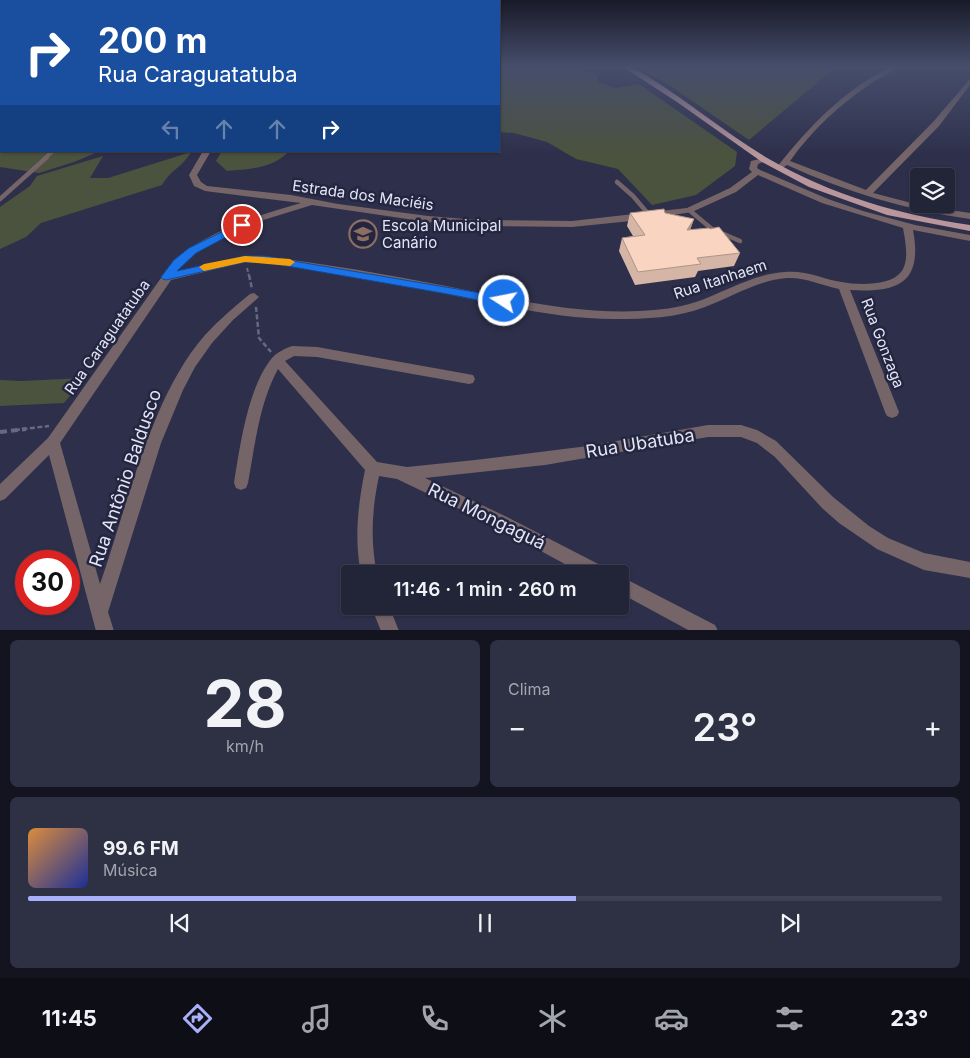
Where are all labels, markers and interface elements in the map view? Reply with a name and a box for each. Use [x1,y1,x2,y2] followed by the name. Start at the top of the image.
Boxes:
[98,19,207,61] text: 200 m
[15,20,80,85] icon: right
[98,61,298,87] text: Rua Caraguatatuba
[157,115,185,143] icon: left
[210,115,238,143] icon: ahead
[263,115,291,143] icon: ahead
[316,115,344,143] icon: right
[910,168,955,213] map controls
[910,168,955,213] button: layers
[291,176,435,214] street label: Estrada dos Maciéis
[221,204,263,246] pin
[228,211,256,239] icon: arrive
[382,216,501,252] place label: Escola Municipal Canário
[348,219,378,249] school or university icon: Escola Municipal Canário
[671,255,769,303] street label: Rua Itanhaem
[477,274,529,326] position arrow
[60,276,154,398] street label: Rua Caraguatatuba
[857,295,909,391] street label: Rua Gonzaga
[85,387,165,569] street label: Rua Antônio Baldusco
[584,424,696,462] street label: Rua Ubatuba
[425,479,549,553] street label: Rua Mongaguá
[15,550,80,615] speed limit sign: 30
[393,578,577,601] text: 11:46 · 1 min · 260 m
[203,664,287,743] text: 28
[508,679,550,699] text: Clima
[693,704,757,750] text: 23°
[508,710,527,744] text: −
[923,710,942,744] text: +
[226,736,264,756] text: km/h
[103,837,179,860] text: 99.6 FM
[103,860,158,880] text: Música
[166,909,194,937] icon: previous
[471,909,499,937] icon: pause
[776,909,804,937] icon: next
[180,1001,215,1036] icon: directions
[299,1001,334,1036] icon: music
[417,1001,452,1036] icon: phone
[535,1001,570,1036] icon: climate
[654,1001,689,1036] icon: car
[772,1001,807,1036] icon: filters
[42,1005,97,1031] text: 11:45
[890,1005,928,1031] text: 23°

